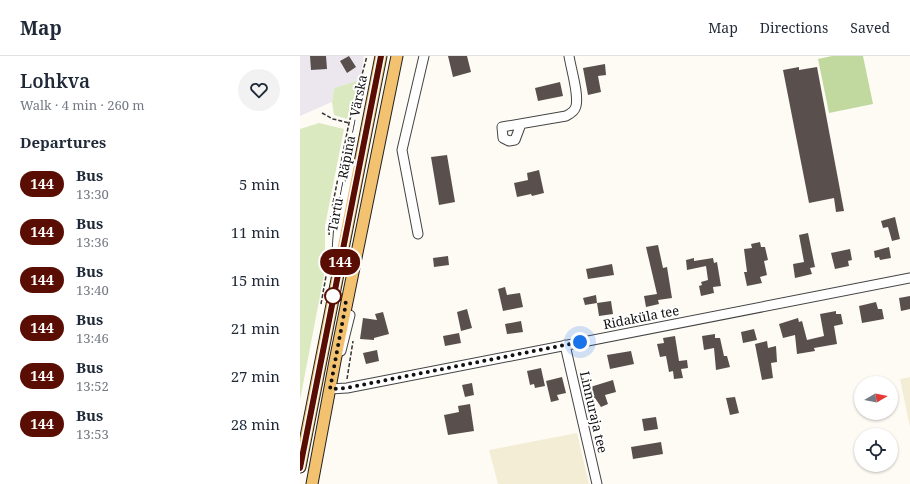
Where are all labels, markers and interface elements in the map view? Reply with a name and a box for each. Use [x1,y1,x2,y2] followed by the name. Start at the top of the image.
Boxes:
[20,15,62,41] text: Map
[708,18,738,37] text: Map
[760,18,828,37] text: Directions
[850,18,890,37] text: Saved
[20,68,90,94] text: Lohkva
[238,69,280,111] button: heart
[323,73,371,233] street label: Tartu — Räpina — Värska
[20,96,145,114] text: Walk · 4 min · 260 m
[20,132,106,152] text: Departures
[76,165,103,185] text: Bus
[30,174,54,193] text: 144
[239,174,280,194] text: 5 min
[76,185,109,203] text: 13:30
[76,213,103,233] text: Bus
[30,222,54,241] text: 144
[231,222,280,242] text: 11 min
[76,233,109,251] text: 13:36
[317,249,363,275] line badge: 144
[328,252,352,271] text: 144
[76,261,103,281] text: Bus
[30,270,54,289] text: 144
[231,270,280,290] text: 15 min
[76,281,109,299] text: 13:40
[324,287,342,305] unlabelled marker
[601,301,681,333] street label: Ridaküla tee
[76,309,103,329] text: Bus
[30,318,54,337] text: 144
[231,318,280,338] text: 21 min
[76,329,109,347] text: 13:46
[570,332,590,352] your location
[76,357,103,377] text: Bus
[30,366,54,385] text: 144
[231,366,280,386] text: 27 min
[576,369,612,455] street label: Linnuraja tee
[854,376,898,420] north arrow
[854,376,898,472] map controls
[76,377,109,395] text: 13:52
[76,405,103,425] text: Bus
[30,414,54,433] text: 144
[231,414,280,434] text: 28 min
[76,425,109,443] text: 13:53
[854,428,898,472] button: locate

